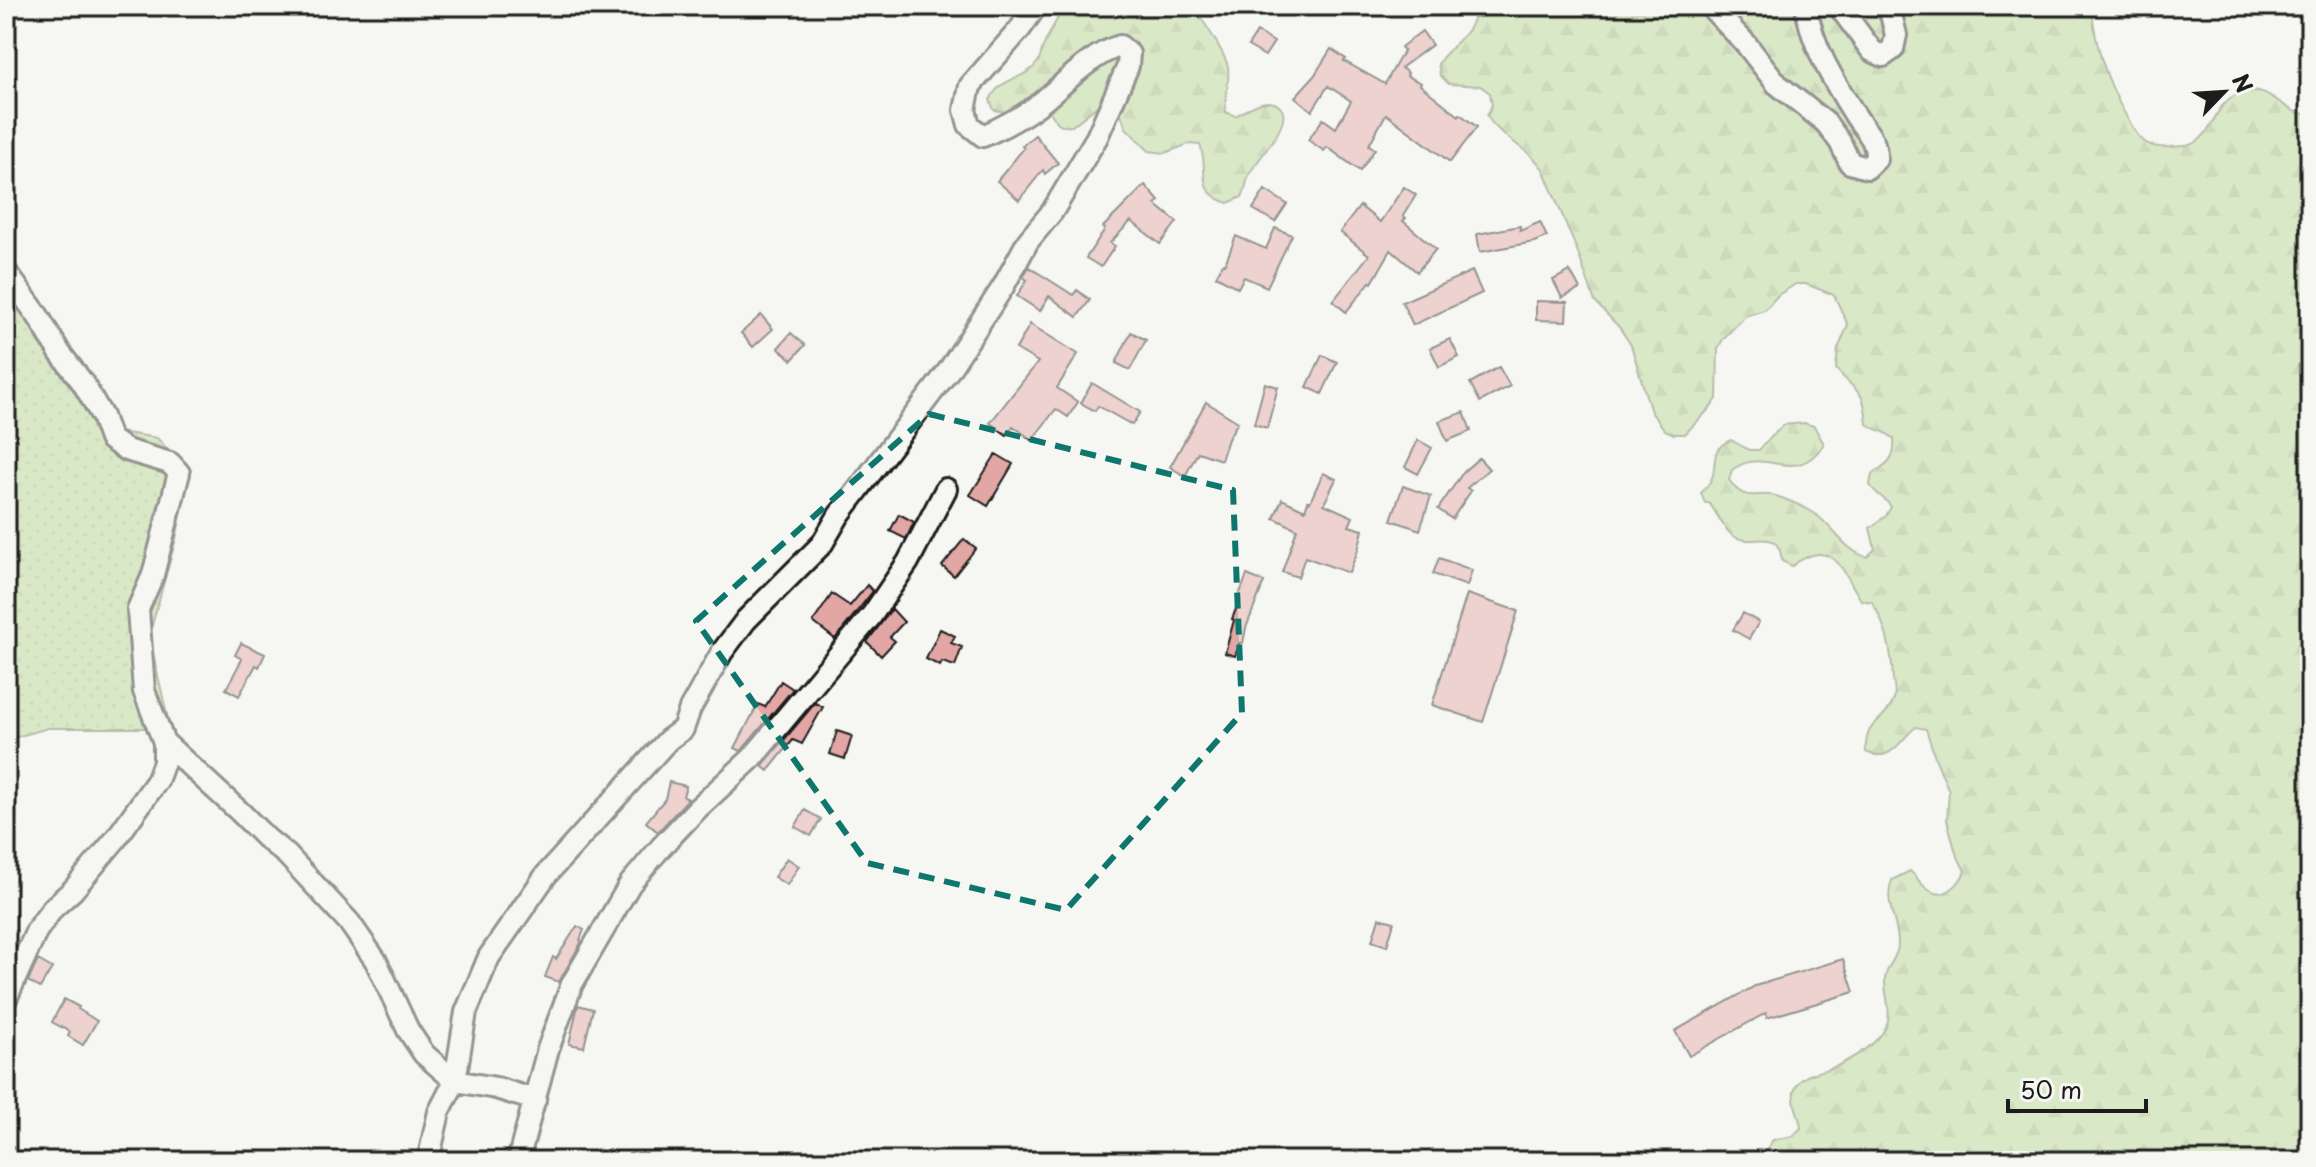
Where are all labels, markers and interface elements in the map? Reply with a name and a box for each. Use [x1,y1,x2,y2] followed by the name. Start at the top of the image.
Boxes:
[2184,52,2264,132] north arrow
[2225,68,2262,98] text: N
[2008,1063,2146,1113] scale bar
[2020,1071,2082,1107] text: 50 m

